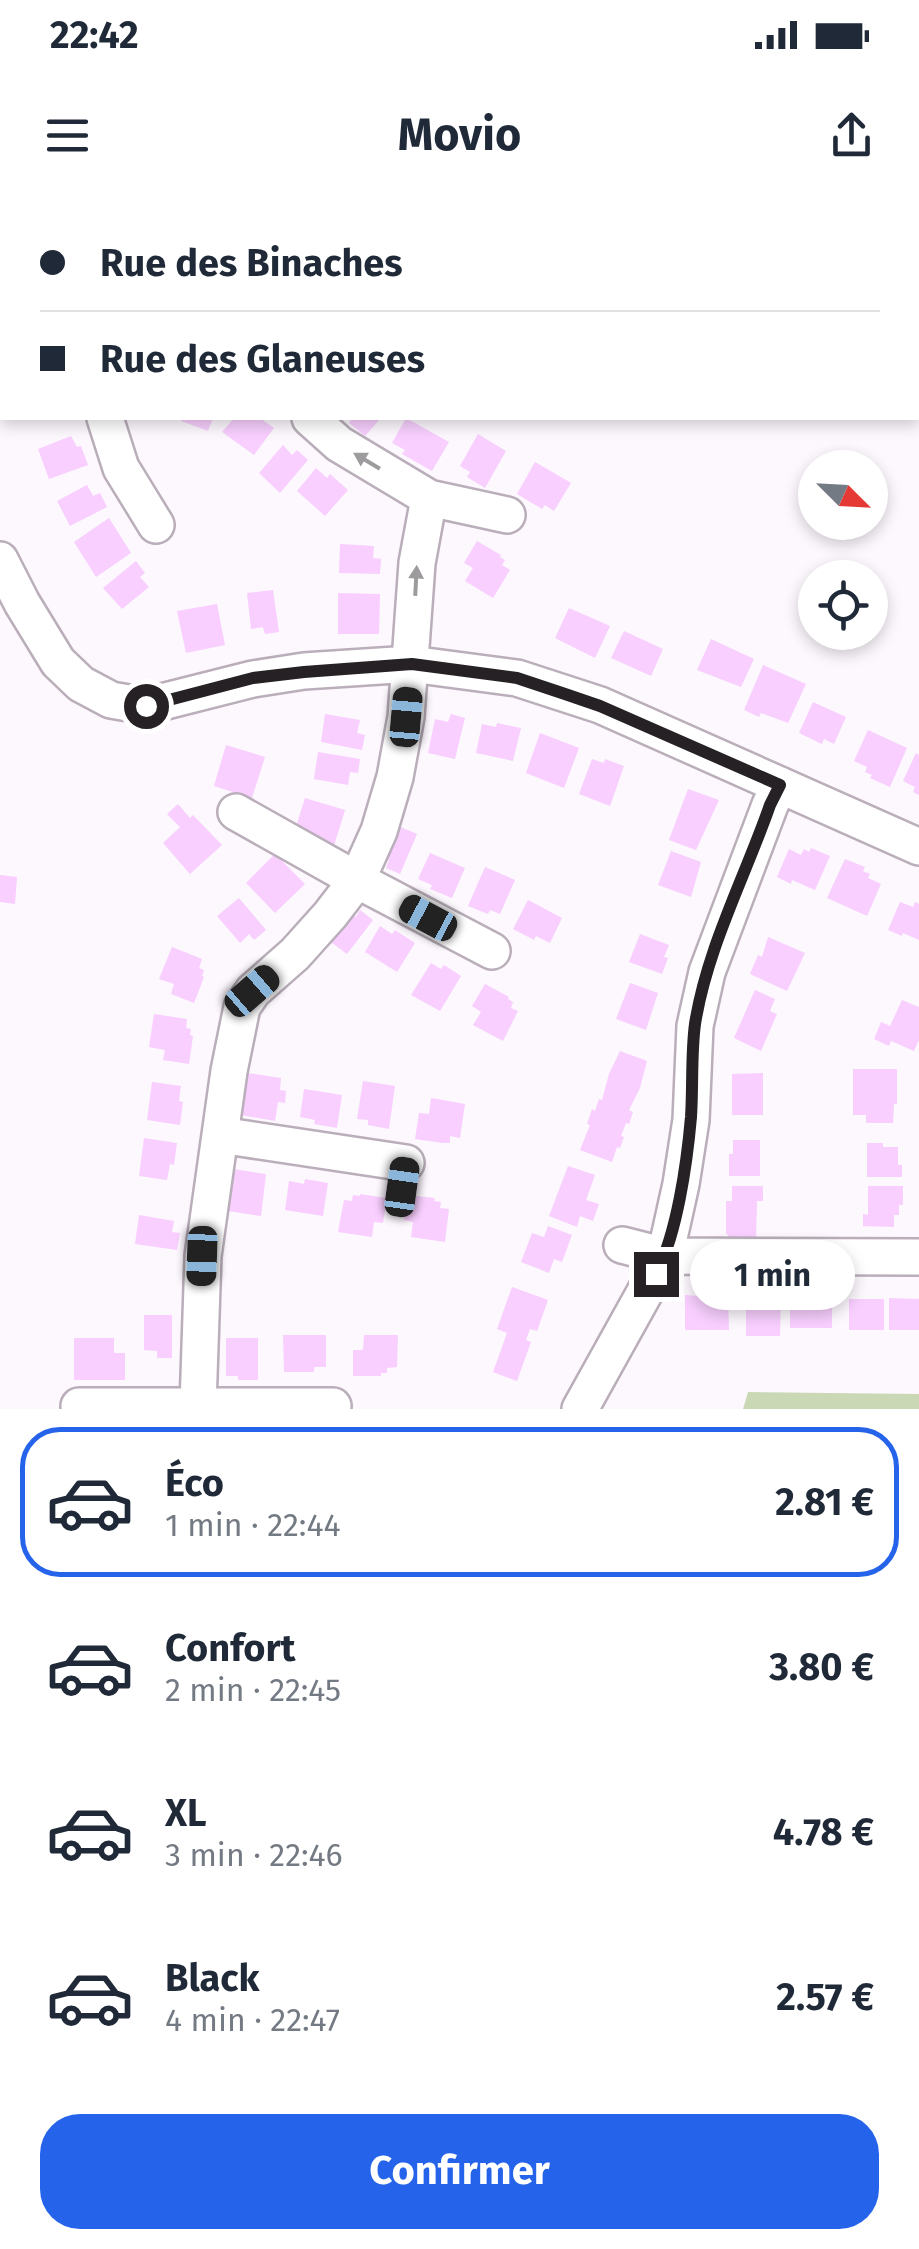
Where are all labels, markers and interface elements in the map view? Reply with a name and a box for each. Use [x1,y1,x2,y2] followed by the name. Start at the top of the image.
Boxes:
[50,12,139,58] text: 22:42
[40,108,95,163] icon: menu
[398,108,521,162] text: Movio
[824,108,879,163] icon: share
[100,240,403,286] text: Rue des Binaches
[100,336,425,382] text: Rue des Glaneuses
[798,450,888,540] north arrow
[798,450,888,650] map controls
[353,453,381,470] one-way arrow
[798,560,888,650] button: locate
[408,564,424,596] one-way arrow
[124,684,169,729] route start
[388,686,424,748] car
[394,891,462,945] car
[220,960,284,1022] car
[383,1155,421,1219] car
[186,1225,218,1287] car
[691,1239,856,1309] callout: 1 min
[634,1252,679,1297] route end
[734,1256,811,1294] text: 1 min
[45,1457,135,1547] icon: car
[165,1460,224,1506] text: Éco
[775,1479,874,1525] text: 2.81 €
[165,1506,340,1544] text: 1 min · 22:44
[45,1622,135,1712] icon: car
[165,1625,295,1671] text: Confort
[769,1644,874,1690] text: 3.80 €
[165,1671,341,1709] text: 2 min · 22:45
[45,1787,135,1877] icon: car
[165,1790,207,1836] text: XL
[773,1809,874,1855] text: 4.78 €
[165,1836,343,1874] text: 3 min · 22:46
[45,1952,135,2042] icon: car
[165,1955,260,2001] text: Black
[776,1974,874,2020] text: 2.57 €
[165,2001,340,2039] text: 4 min · 22:47
[40,2114,879,2229] button: Confirmer

